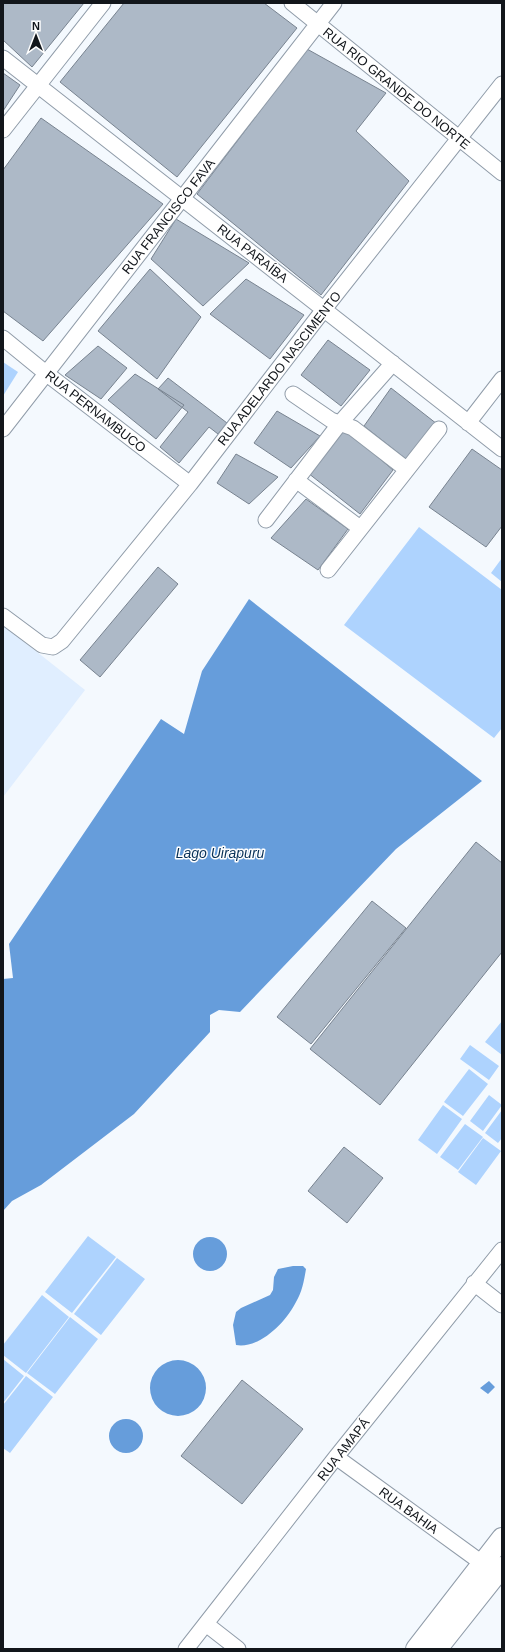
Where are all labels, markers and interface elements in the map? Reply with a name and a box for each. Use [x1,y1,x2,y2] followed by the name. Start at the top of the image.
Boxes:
[16,16,56,56] north arrow
[32,20,40,32] text: N
[320,24,473,153] street label: RUA RIO GRANDE DO NORTE
[119,156,218,277] street label: RUA FRANCISCO FAVA
[214,221,291,286] street label: RUA PARAÍBA
[215,288,344,448] street label: RUA ADELARDO NASCIMENTO
[42,367,149,455] street label: RUA PERNAMBUCO
[176,845,265,861] water label: Lago Uirapuru
[314,1415,373,1484] street label: RUA AMAPÁ
[376,1484,441,1537] street label: RUA BAHIA

